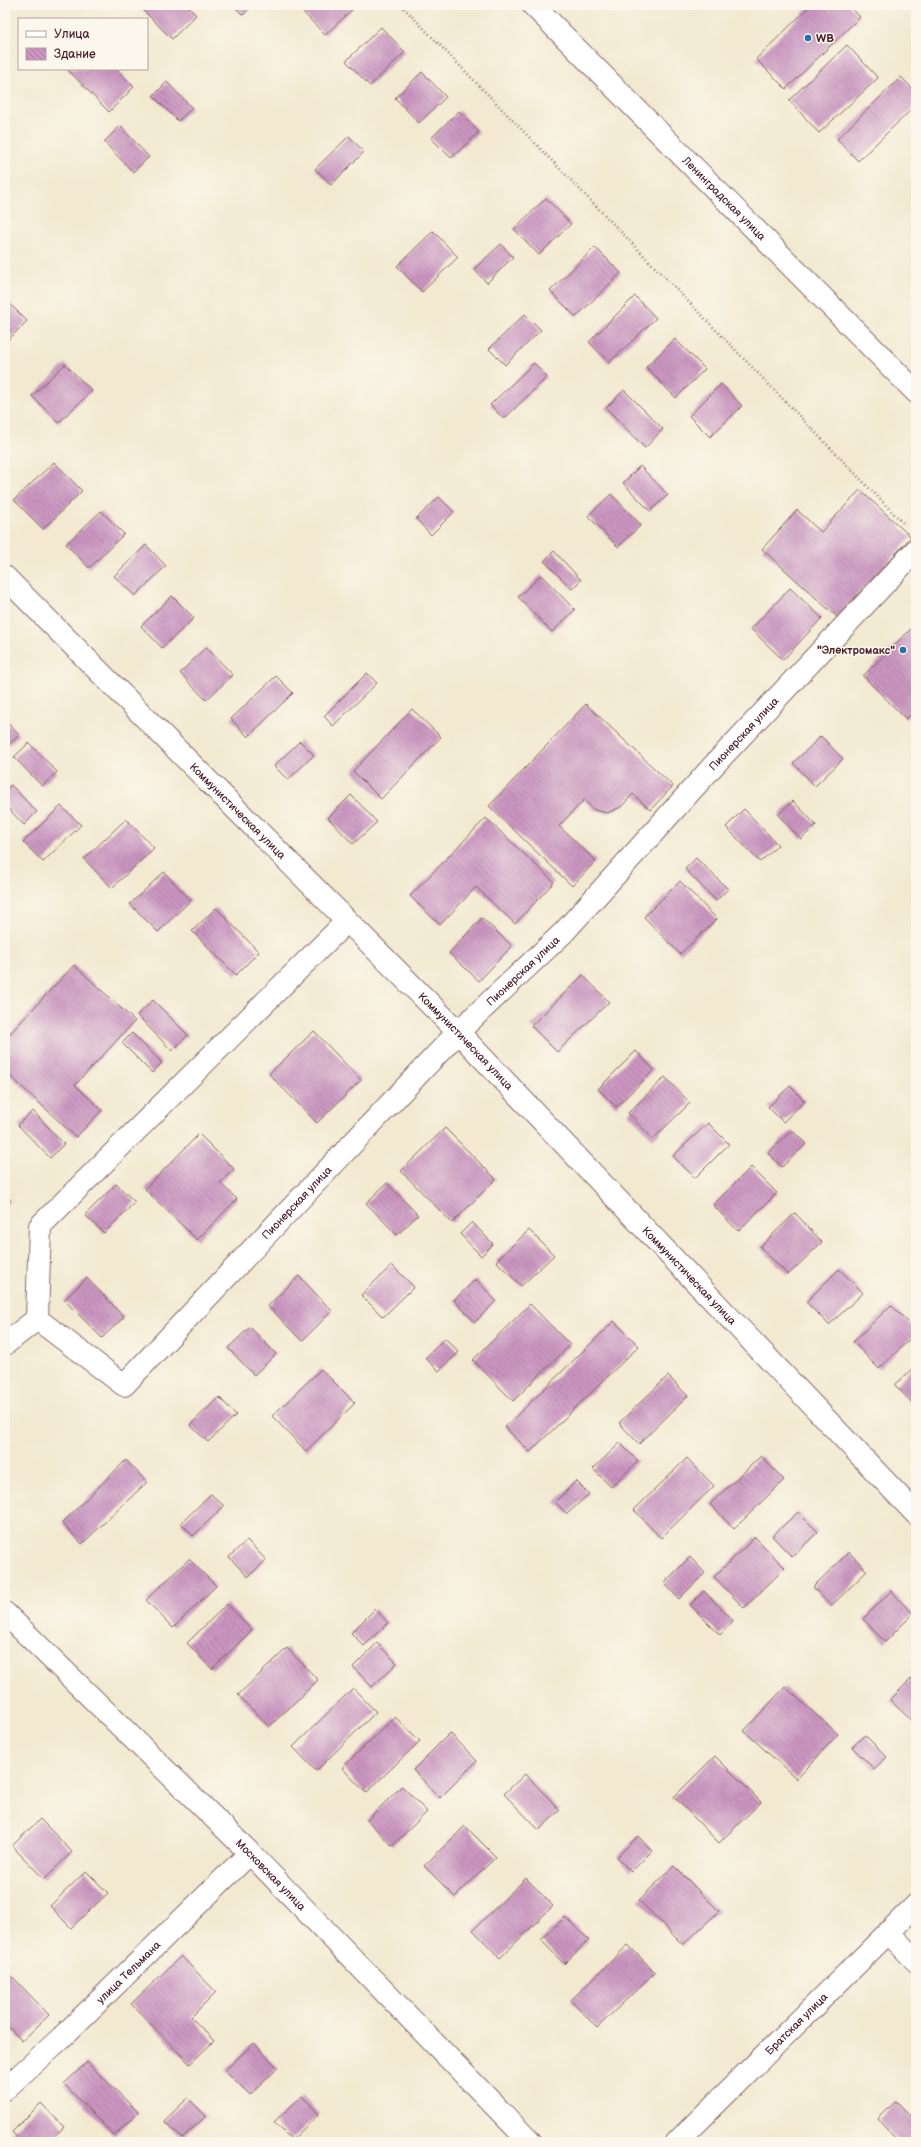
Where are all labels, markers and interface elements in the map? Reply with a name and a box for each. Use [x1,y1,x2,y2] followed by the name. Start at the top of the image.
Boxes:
[18,18,148,70] legend
[54,27,90,42] text: Улица
[816,32,834,45] place label: WB
[803,33,813,43] marker: WB
[54,47,96,62] text: Здание
[679,153,769,243] street label: Ленинградская улица
[817,644,895,657] place label: "Электромакс"
[898,645,908,655] marker: "Электромакс"
[706,694,781,773] street label: Пионерская улица
[187,760,289,862] street label: Коммунистическая улица
[484,933,563,1008] street label: Пионерская улица
[416,990,516,1093] street label: Коммунистическая улица
[259,1163,335,1242] street label: Пионерская улица
[640,1224,739,1328] street label: Коммунистическая улица
[233,1836,309,1913] street label: Московская улица
[94,1938,163,2006] street label: улица Тельмана
[762,1990,830,2057] street label: Братская улица

